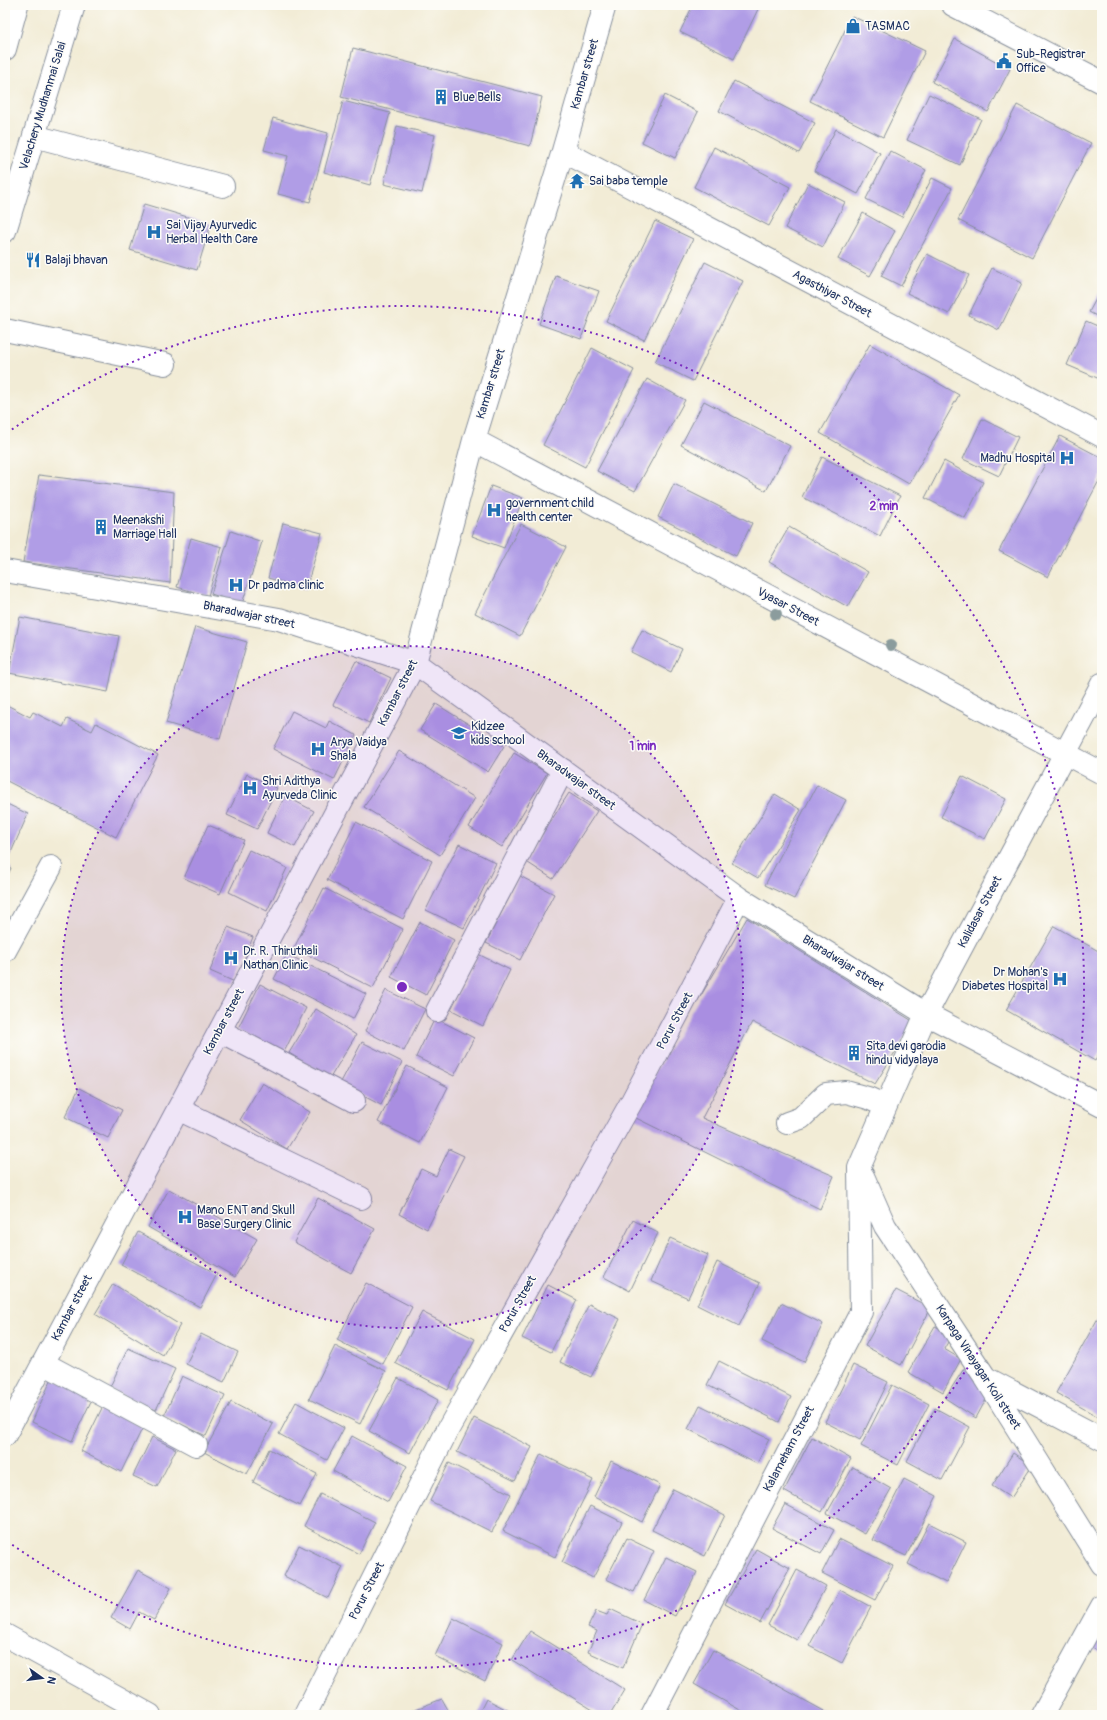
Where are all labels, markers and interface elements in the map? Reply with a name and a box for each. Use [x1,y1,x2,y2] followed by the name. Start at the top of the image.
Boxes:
[844,17,862,35] shop icon: TASMAC
[865,19,910,34] place label: TASMAC
[568,37,602,111] street label: Kambar street
[16,40,70,172] street label: Velachery Mudhanmai Salai
[1016,47,1086,76] place label: Sub-Registrar Office
[995,52,1013,70] public building icon: Sub-Registrar Office
[432,88,450,106] building icon: Blue Bells
[453,90,502,105] place label: Blue Bells
[568,172,586,190] temple icon: Sai baba temple
[589,174,668,189] place label: Sai baba temple
[166,218,258,247] place label: Sai Vijay Ayurvedic Herbal Health Care
[145,223,163,241] hospital icon: Sai Vijay Ayurvedic Herbal Health Care
[24,251,42,269] restaurant icon: Balaji bhavan
[45,253,108,268] place label: Balaji bhavan
[790,267,874,321] street label: Agasthiyar Street
[473,347,509,421] street label: Kambar street
[1058,449,1076,467] hospital icon: Madhu Hospital
[980,451,1055,466] place label: Madhu Hospital
[506,496,594,525] place label: government child health center
[870,499,899,514] text: 2 min
[485,501,503,519] hospital icon: government child health center
[113,513,177,542] place label: Meenakshi Marriage Hall
[92,518,110,536] building icon: Meenakshi Marriage Hall
[227,576,245,594] hospital icon: Dr padma clinic
[248,578,324,593] place label: Dr padma clinic
[754,584,822,630] street label: Vyasar Street
[202,598,296,632] street label: Bharadwajar street
[375,657,421,729] street label: Kambar street
[471,719,525,748] place label: Kidzee kids school
[450,724,468,742] school or university icon: Kidzee kids school
[330,735,387,764] place label: Arya Vaidya Shala
[630,739,657,754] text: 1 min
[309,740,327,758] hospital icon: Arya Vaidya Shala
[534,746,618,814] street label: Bharadwajar street
[262,774,337,803] place label: Shri Adithya Ayurveda Clinic
[241,779,259,797] hospital icon: Shri Adithya Ayurveda Clinic
[955,873,1005,951] street label: Kalidasar Street
[799,932,887,994] street label: Bharadwajar street
[243,944,317,973] place label: Dr. R. Thiruthali Nathan Clinic
[222,949,240,967] hospital icon: Dr. R. Thiruthali Nathan Clinic
[962,965,1049,994] place label: Dr Mohan's Diabetes Hospital
[1051,970,1069,988] hospital icon: Dr Mohan's Diabetes Hospital
[395,980,409,994] centre of rings
[200,986,248,1058] street label: Kambar street
[654,990,696,1052] street label: Porur Street
[866,1039,946,1068] place label: Sita devi garodia hindu vidyalaya
[845,1044,863,1062] building icon: Sita devi garodia hindu vidyalaya
[197,1203,295,1232] place label: Mano ENT and Skull Base Surgery Clinic
[176,1208,194,1226] hospital icon: Mano ENT and Skull Base Surgery Clinic
[48,1272,96,1344] street label: Kambar street
[496,1273,540,1335] street label: Porur Street
[932,1302,1024,1432] street label: Karpaga Vinayagar Koil street
[760,1403,818,1494] street label: Kalameham Street
[346,1559,388,1622] street label: Porur Street
[22,1658,62,1698] north arrow
[44,1675,58,1686] text: N

